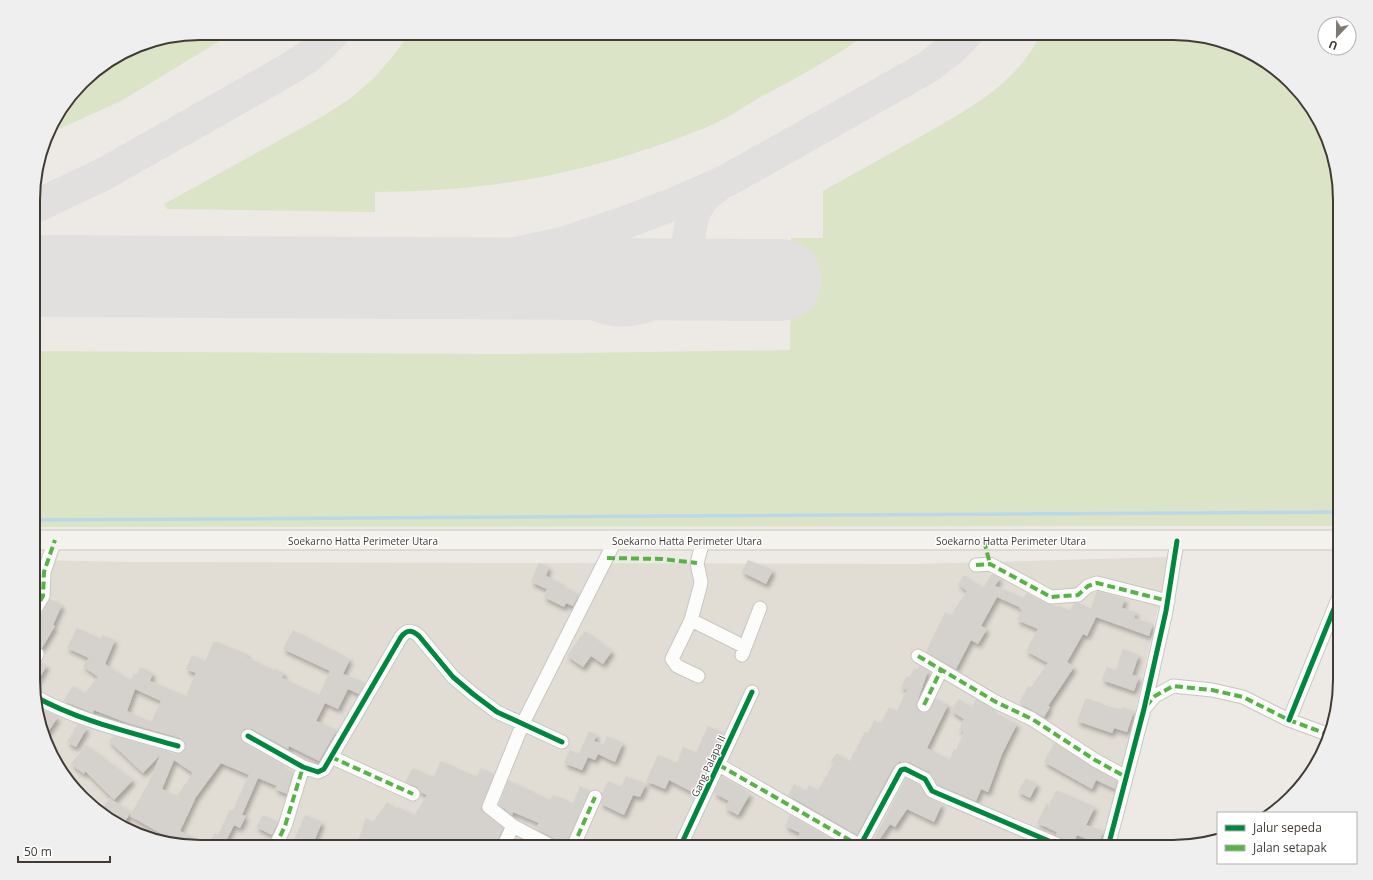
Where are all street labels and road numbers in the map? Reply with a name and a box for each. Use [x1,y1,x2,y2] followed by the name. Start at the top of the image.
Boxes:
[288,534,438,548] street label: Soekarno Hatta Perimeter Utara
[612,534,762,548] street label: Soekarno Hatta Perimeter Utara
[936,534,1086,548] street label: Soekarno Hatta Perimeter Utara
[688,733,728,799] street label: Gang Palapa II

